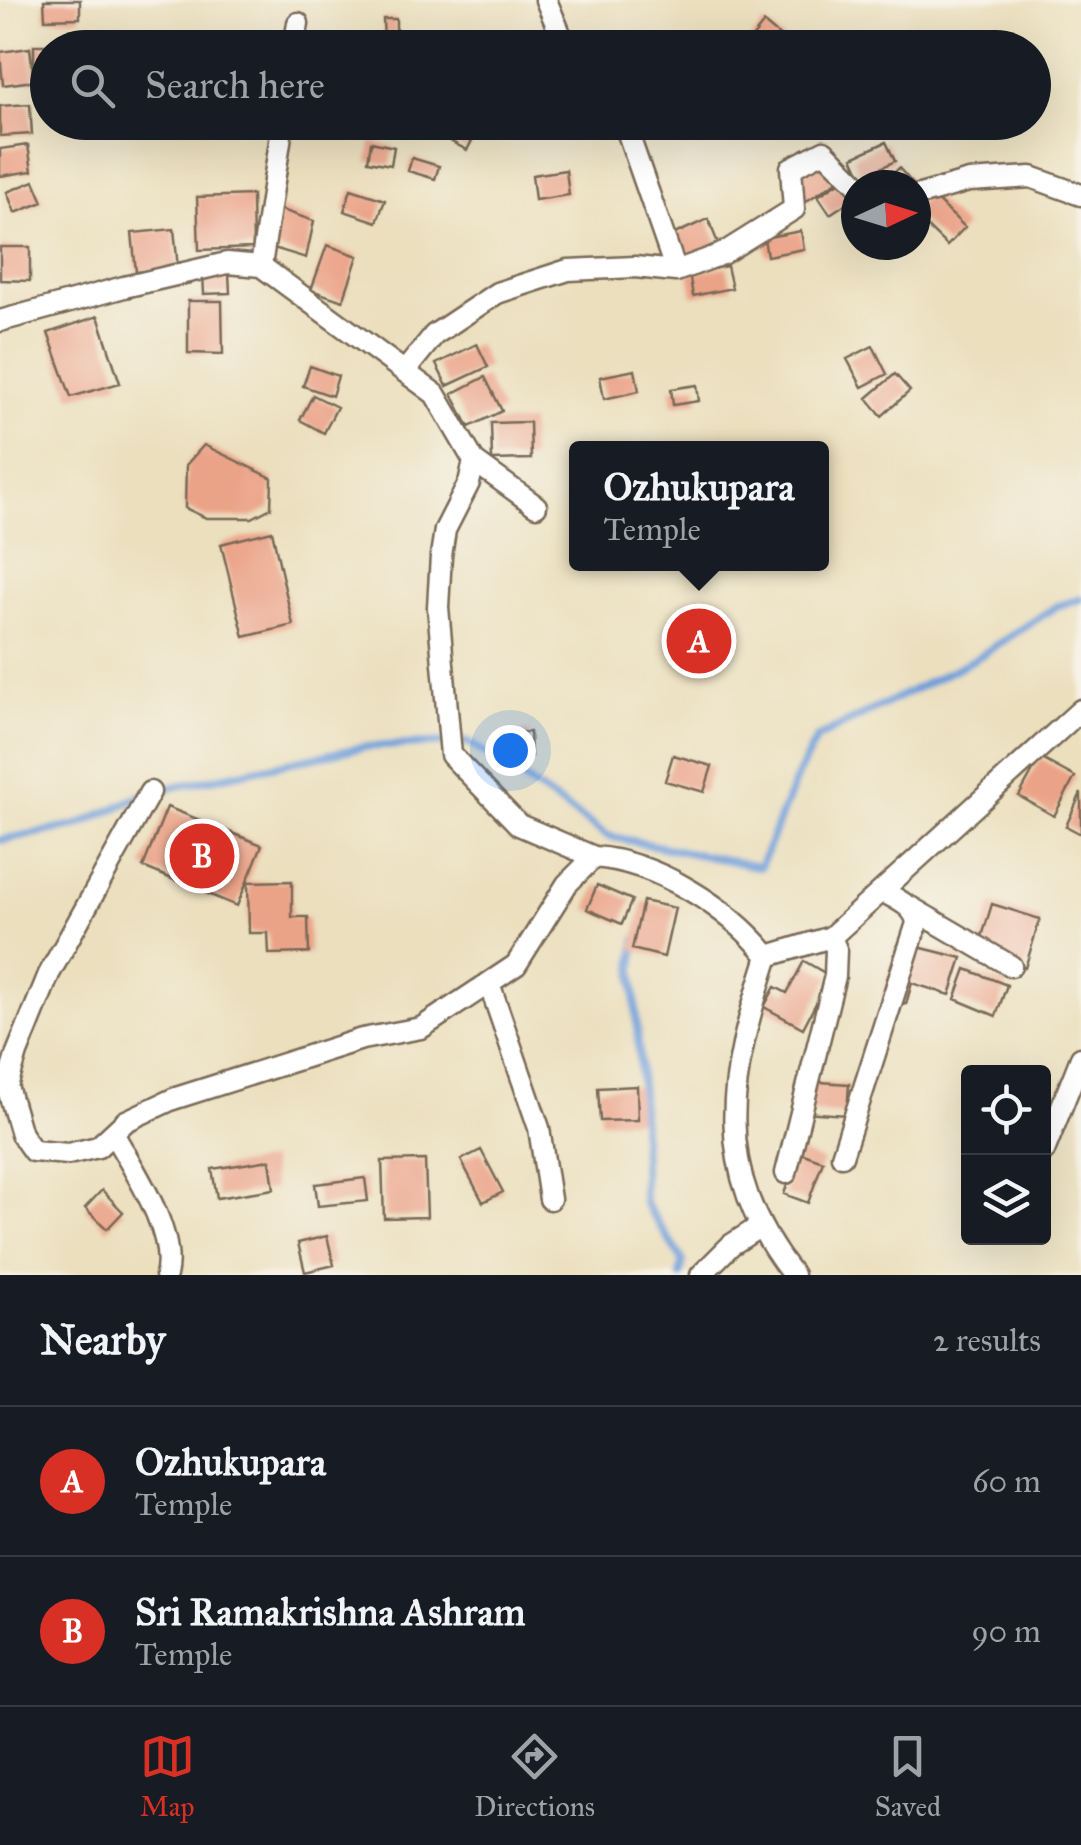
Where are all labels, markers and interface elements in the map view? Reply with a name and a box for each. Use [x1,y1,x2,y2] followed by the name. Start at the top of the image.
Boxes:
[30,30,1051,140] search box
[65,58,120,113] icon: search
[145,62,325,108] text: Search here
[841,170,931,260] north arrow
[569,441,829,571] popup
[604,464,794,510] text: Ozhukupara
[604,510,701,549] text: Temple
[666,604,732,678] pin: A
[485,725,536,776] your location
[170,818,234,894] pin: B
[961,1065,1051,1245] map controls
[961,1065,1051,1155] button: locate
[961,1155,1051,1245] button: layers
[40,1314,165,1366] text: Nearby
[933,1321,1041,1360] text: 2 results
[135,1439,326,1485] text: Ozhukupara
[62,1462,83,1501] text: A
[972,1462,1041,1501] text: 60 m
[135,1485,232,1524] text: Temple
[135,1589,525,1635] text: Sri Ramakrishna Ashram
[62,1612,83,1651] text: B
[971,1612,1041,1651] text: 90 m
[135,1635,232,1674] text: Temple
[140,1729,195,1824] tab: Map
[474,1729,595,1824] tab: Directions
[875,1729,941,1824] tab: Saved

